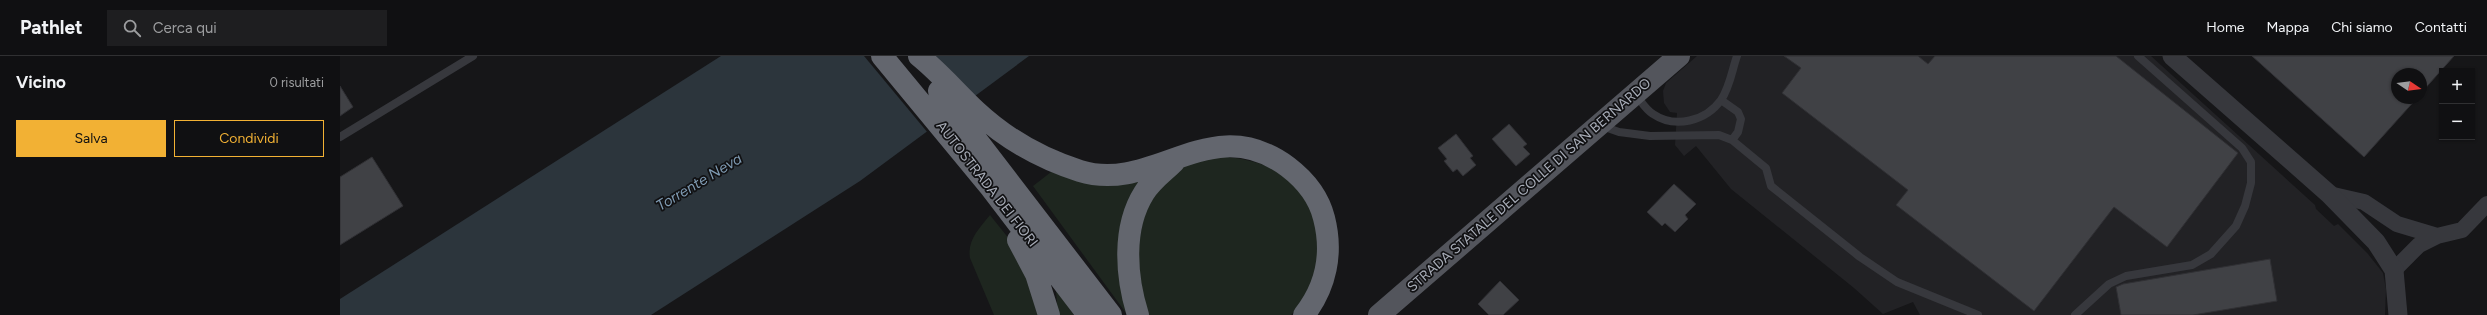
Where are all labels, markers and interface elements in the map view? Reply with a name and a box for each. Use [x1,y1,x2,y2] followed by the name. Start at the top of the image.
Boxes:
[107,10,387,46] search box
[20,16,83,39] text: Pathlet
[121,17,143,39] icon: search
[153,19,217,37] text: Cerca qui
[2206,19,2245,36] text: Home
[2267,19,2309,36] text: Mappa
[2331,19,2393,36] text: Chi siamo
[2415,19,2467,36] text: Contatti
[2391,68,2427,104] north arrow
[2439,68,2475,140] map controls
[2439,68,2475,104] button: +
[16,72,66,92] text: Vicino
[1404,74,1654,296] street label: STRADA STATALE DEL COLLE DI SAN BERNARDO
[269,75,324,90] text: 0 risultati
[2439,104,2475,140] button: −
[933,118,1041,250] street label: AUTOSTRADA DEI FIORI
[16,120,166,157] button: Salva
[174,120,324,157] button: Condividi
[653,149,745,215] water label: Torrente Neva

